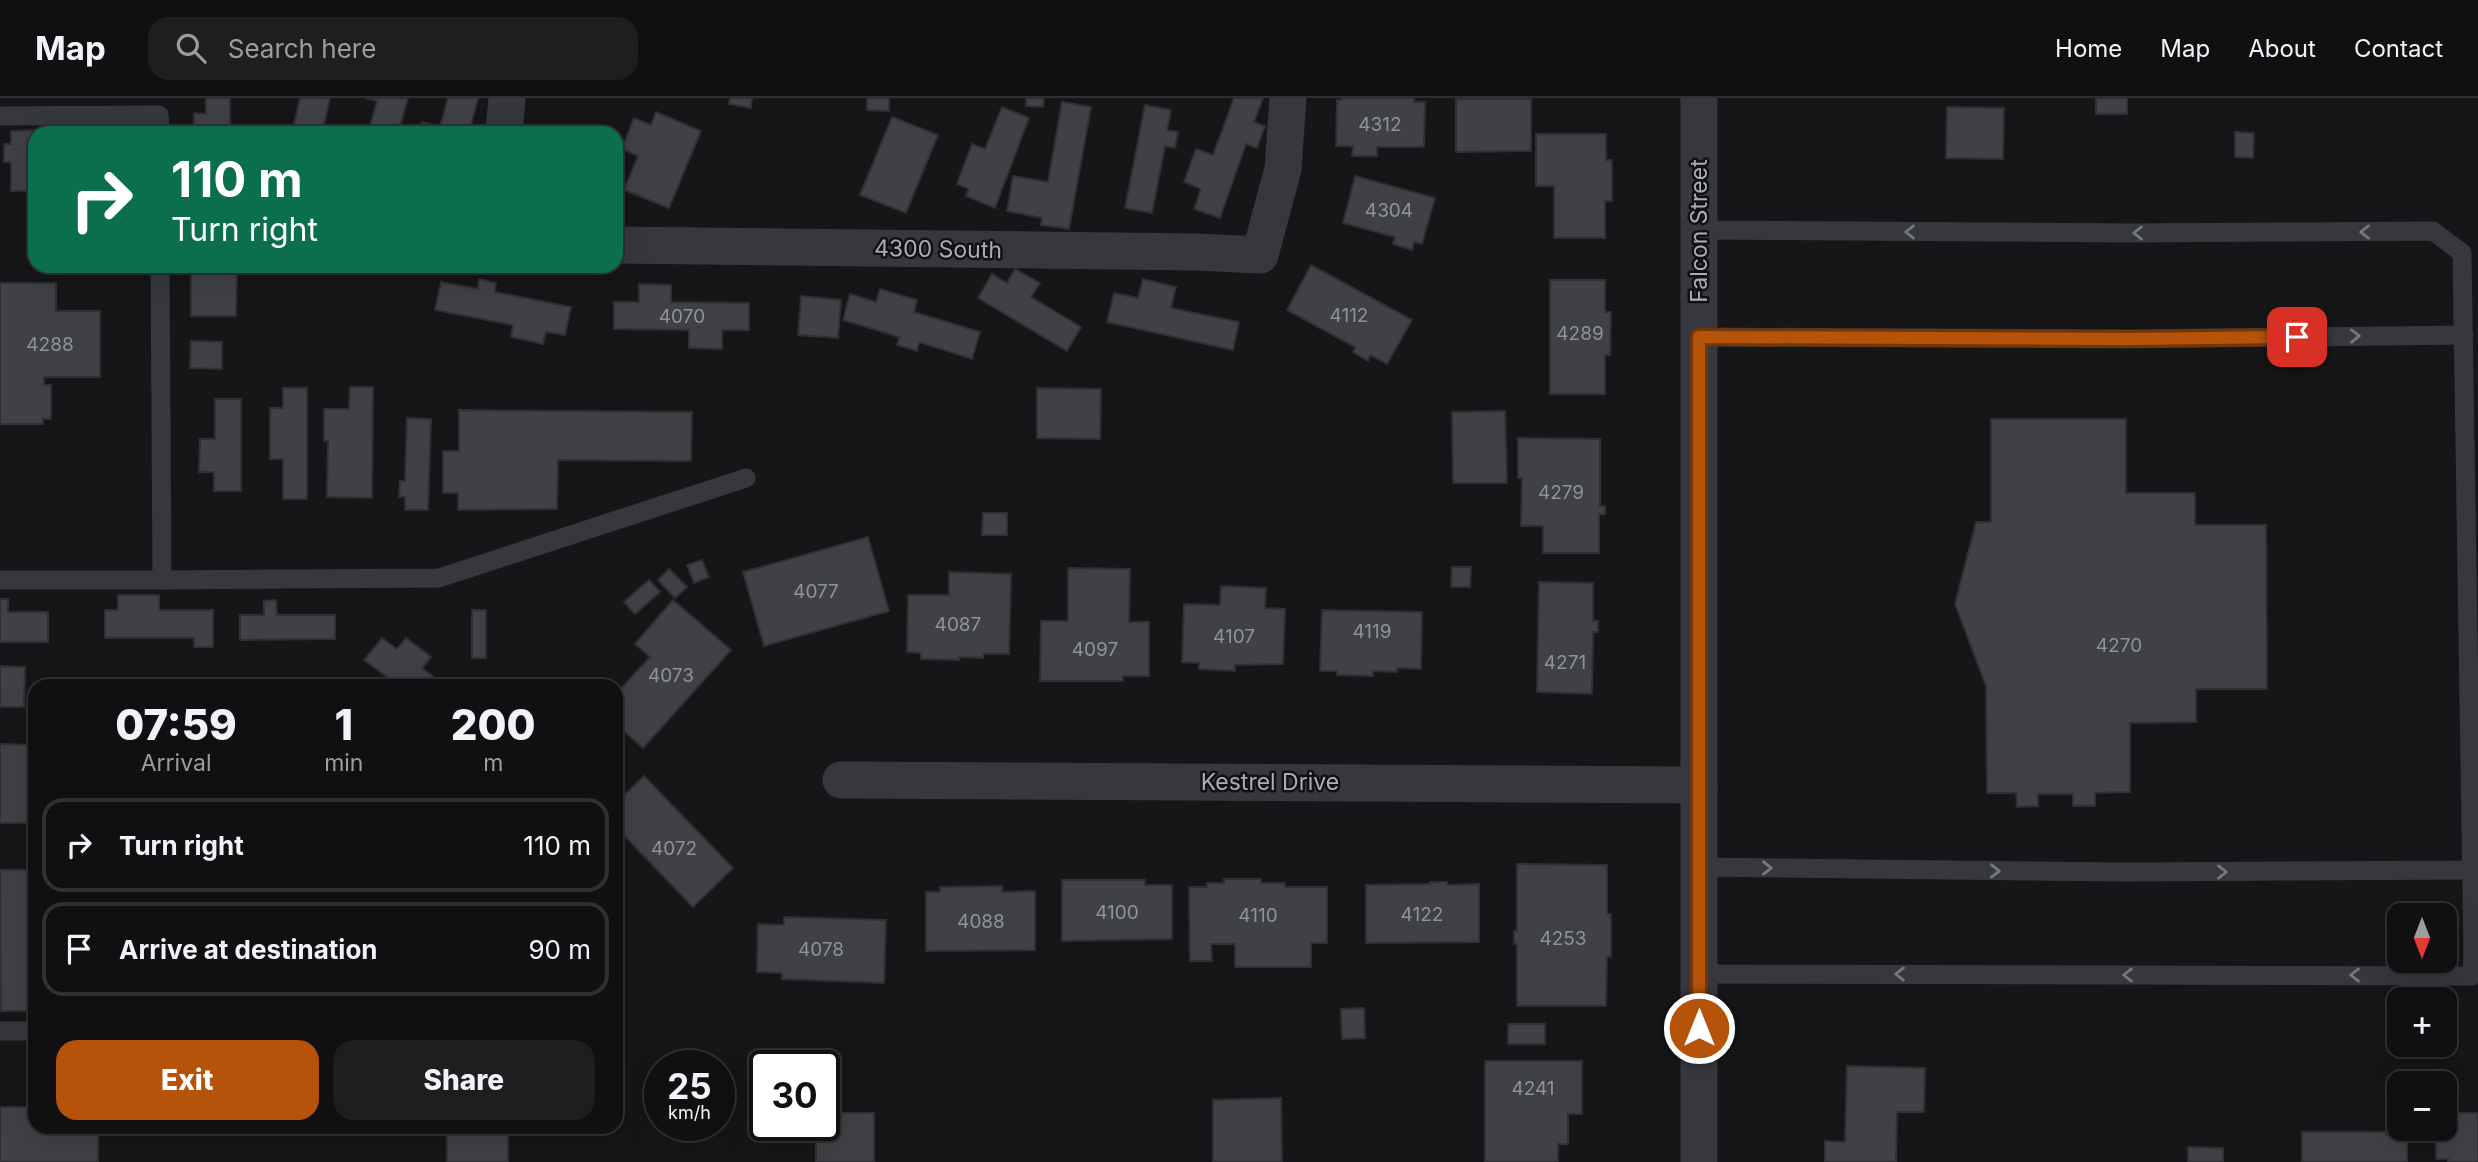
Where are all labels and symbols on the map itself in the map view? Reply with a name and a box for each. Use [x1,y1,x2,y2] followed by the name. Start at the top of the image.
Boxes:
[1358,113,1402,136] house number: 4312
[1685,159,1713,303] street label: Falcon Street
[1365,199,1413,222] house number: 4304
[1904,224,1915,240] one-way arrow
[2359,224,2370,240] one-way arrow
[2132,225,2142,241] one-way arrow
[874,234,1002,264] street label: 4300 South
[1330,304,1368,327] house number: 4112
[659,305,705,328] house number: 4070
[2267,307,2327,367] pin
[1556,322,1604,345] house number: 4289
[2350,328,2360,344] one-way arrow
[26,333,74,356] house number: 4288
[1538,481,1584,504] house number: 4279
[793,580,839,603] house number: 4077
[935,613,981,636] house number: 4087
[1352,620,1392,643] house number: 4119
[1213,625,1255,648] house number: 4107
[2096,634,2142,657] house number: 4270
[1072,638,1118,661] house number: 4097
[1544,651,1586,674] house number: 4271
[648,664,694,687] house number: 4073
[1201,768,1339,796] street label: Kestrel Drive
[651,837,697,860] house number: 4072
[1763,860,1773,876] one-way arrow
[1990,863,2001,879] one-way arrow
[2218,864,2228,880] one-way arrow
[1095,901,1139,924] house number: 4100
[1401,903,1443,926] house number: 4122
[2387,903,2457,973] north arrow
[1238,904,1278,927] house number: 4110
[957,910,1005,933] house number: 4088
[1539,927,1587,950] house number: 4253
[798,938,844,961] house number: 4078
[1894,967,1905,982] one-way arrow
[2122,967,2132,983] one-way arrow
[2349,967,2360,983] one-way arrow
[1662,991,1736,1065] position arrow
[749,1050,840,1141] speed limit sign: 30
[1511,1077,1555,1100] house number: 4241

